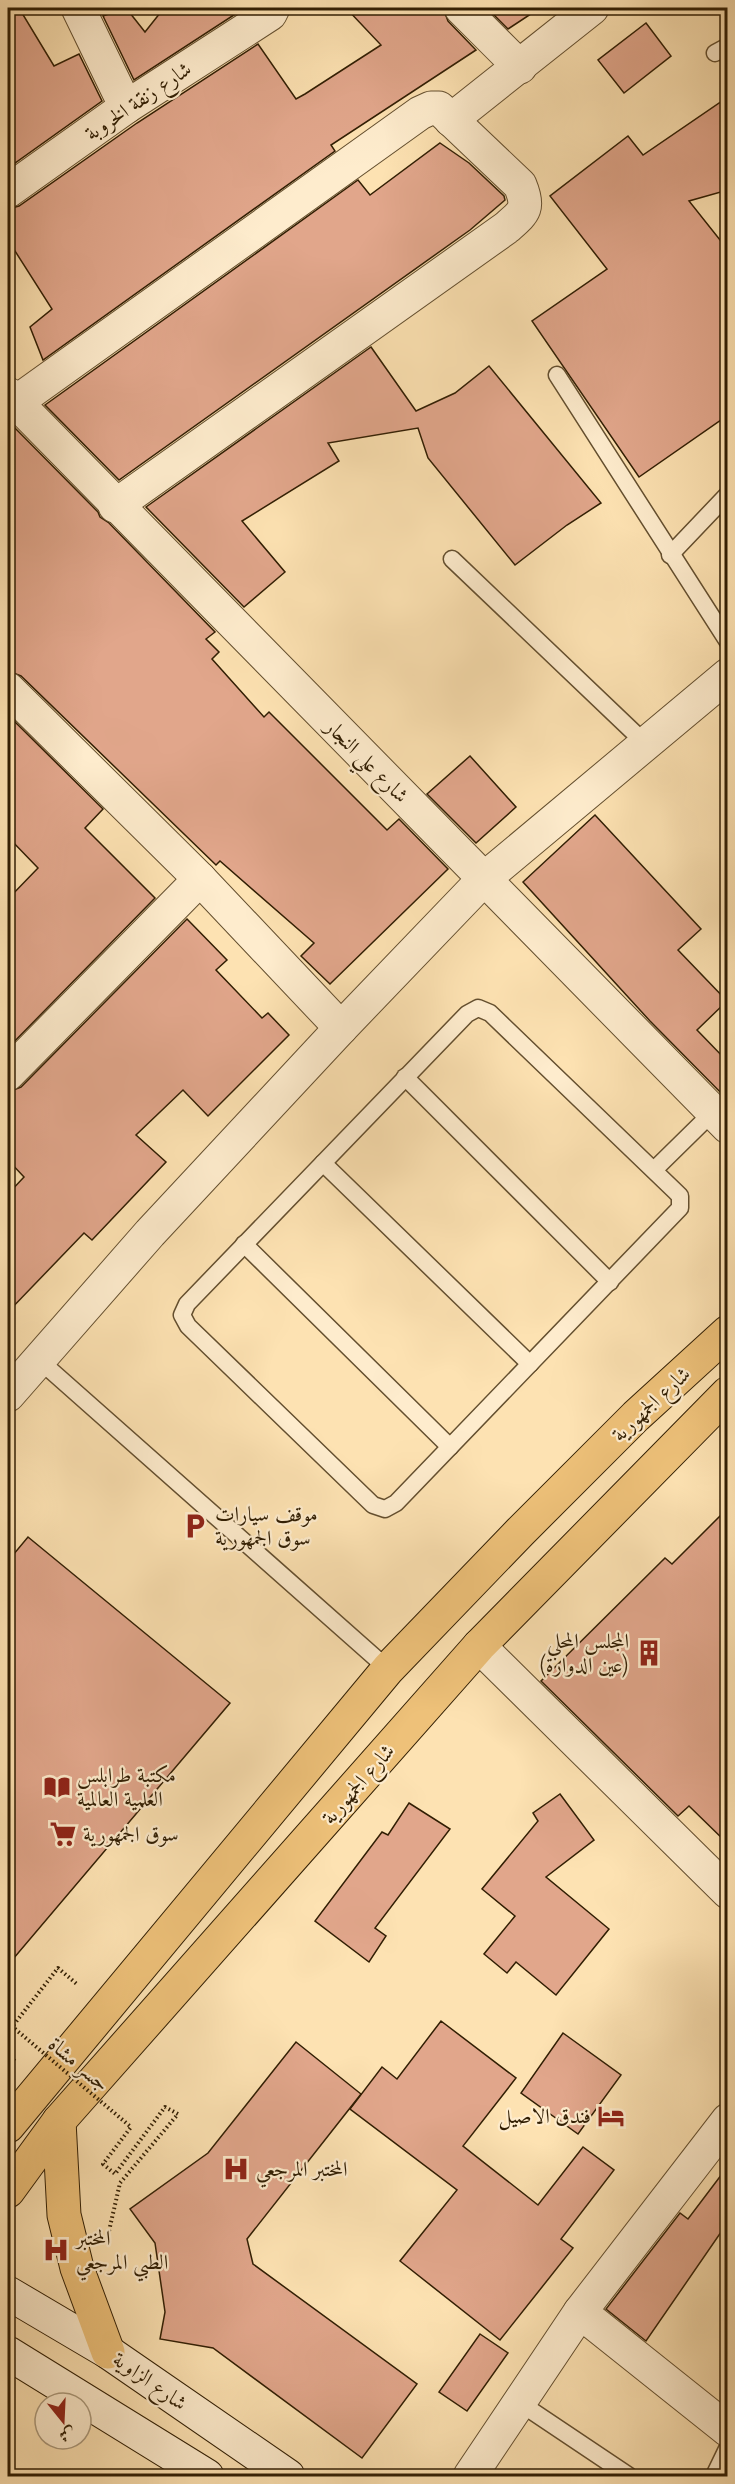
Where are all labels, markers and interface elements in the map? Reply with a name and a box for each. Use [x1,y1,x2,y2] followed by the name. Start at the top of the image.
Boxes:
[79,55,199,150] street label: شارع زنقة الخروبة
[313,712,415,813] street label: شارع علي النجار
[605,1360,699,1451] street label: شارع الجمهورية
[215,1500,318,1553] place label: موقف سيارات سوق الجمهورية
[180,1511,210,1541] parking icon: موقف سيارات سوق الجمهورية
[539,1627,629,1680] place label: المجلس المحلي (عين الدوارة)
[634,1638,664,1668] building icon: المجلس المحلي (عين الدوارة)
[315,1738,404,1833] street label: شارع الجمهورية
[77,1761,176,1814] place label: مكتبة طرابلس العلمية العالمية
[42,1772,72,1802] library icon: مكتبة طرابلس العلمية العالمية
[48,1819,78,1849] supermarket icon: سوق الجمهورية
[83,1820,179,1849] place label: سوق الجمهورية
[42,2030,115,2099] street label: جسر مشاة
[596,2101,626,2131] hotel icon: فندق الاصيل
[498,2102,591,2131] place label: فندق الاصيل
[221,2154,251,2184] hospital icon: المختبر المرجعي
[256,2155,348,2188] place label: المختبر المرجعي
[74,2224,168,2282] place label: المختبر الطبي المرجعي
[41,2235,71,2265] hospital icon: المختبر الطبي المرجعي
[105,2345,193,2420] street label: شارع الزاوية
[33,2391,93,2451] north arrow
[56,2421,78,2447] text: ش

